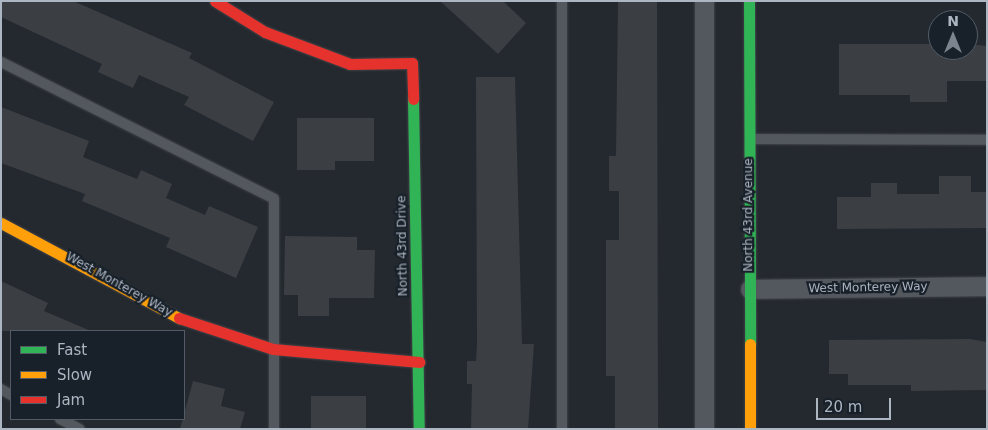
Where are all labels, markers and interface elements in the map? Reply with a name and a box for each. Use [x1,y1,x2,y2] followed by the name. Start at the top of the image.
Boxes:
[928,10,978,60] north arrow
[947,13,959,29] text: N
[742,158,756,272] street label: North 43rd Avenue
[395,195,411,297] street label: North 43rd Drive
[63,250,175,320] street label: West Monterey Way
[808,280,928,296] street label: West Monterey Way
[10,330,185,420] legend
[57,341,87,359] text: Fast
[57,366,92,384] text: Slow
[818,388,893,420] scale bar
[57,391,85,409] text: Jam
[824,398,862,416] text: 20 m

